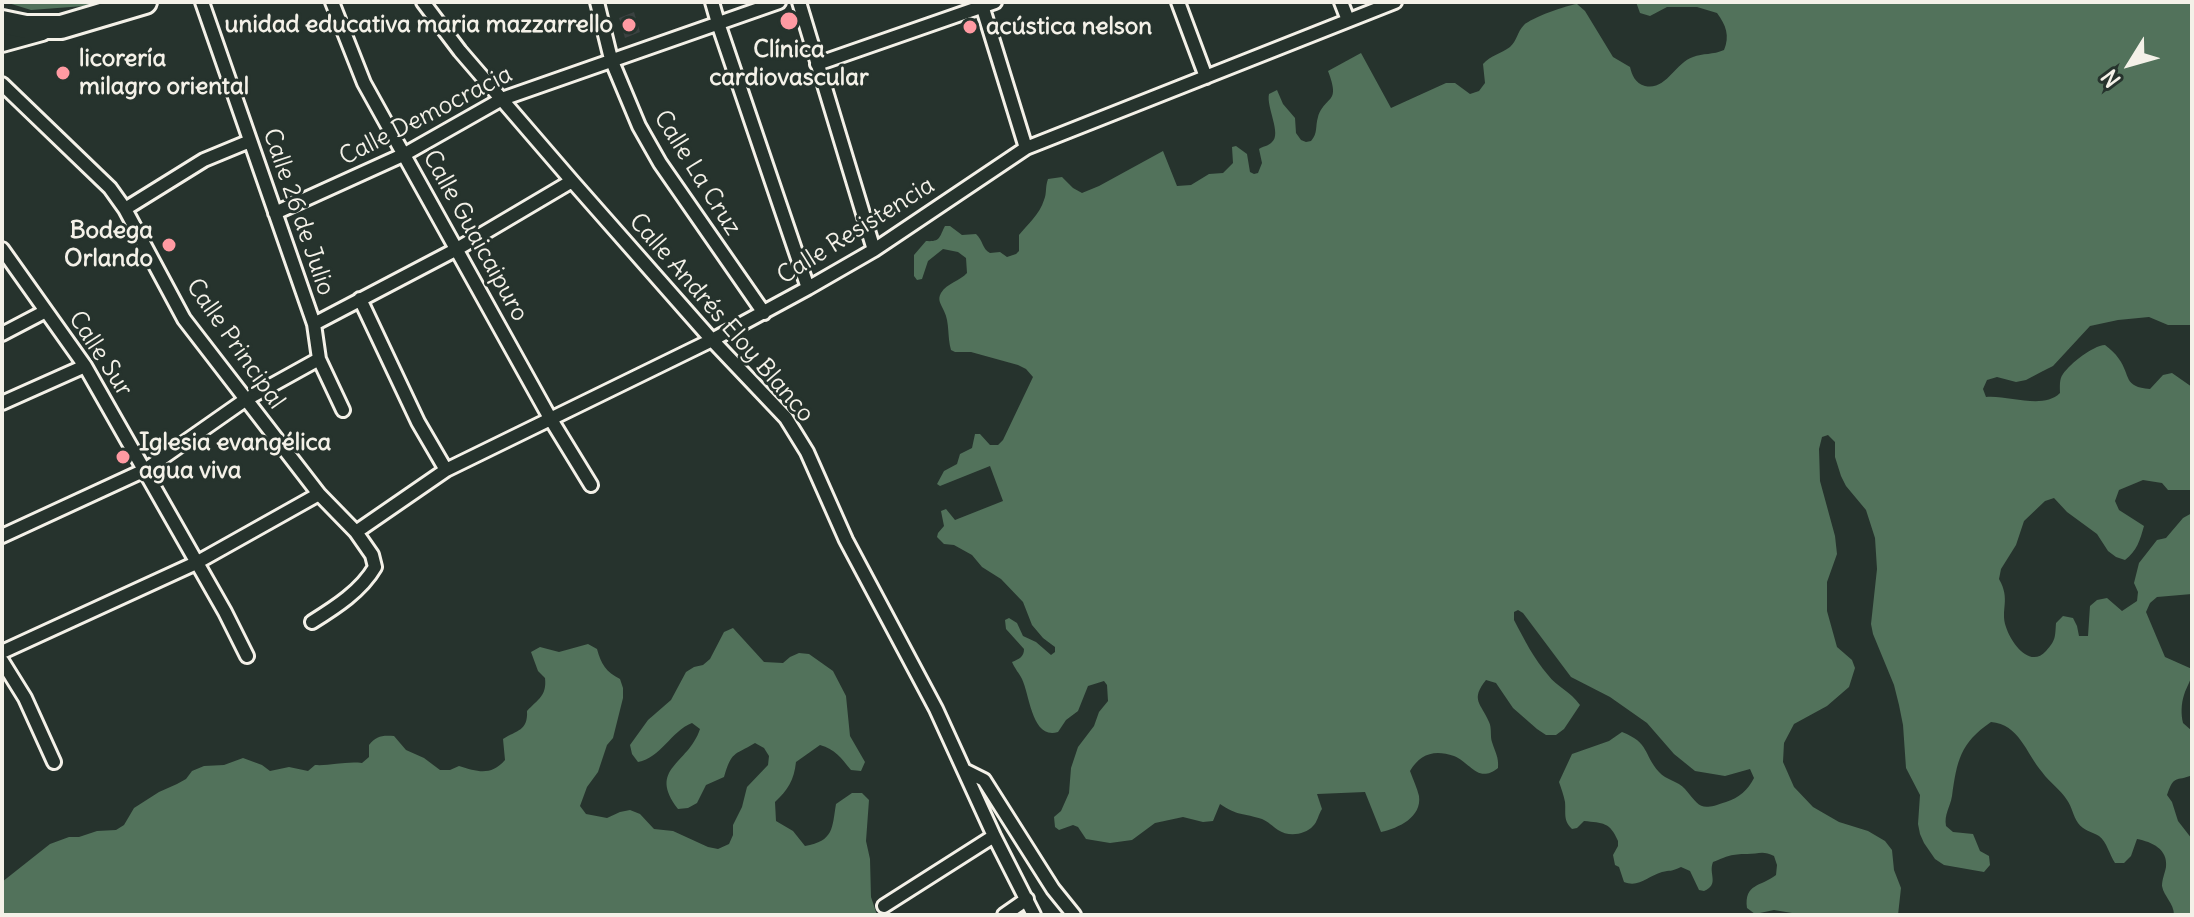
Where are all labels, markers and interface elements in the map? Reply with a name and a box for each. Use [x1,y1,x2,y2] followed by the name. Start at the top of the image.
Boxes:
[778,10,800,32] marker: Clínica cardiovascular
[224,11,613,39] place label: unidad educativa maria mazzarrello
[986,13,1152,41] place label: acústica nelson
[620,16,638,34] marker: unidad educativa maria mazzarrello
[961,18,979,36] marker: acústica nelson
[2090,24,2170,104] north arrow
[709,36,869,92] place label: Clínica cardiovascular
[79,45,249,101] place label: licorería milagro oriental
[335,60,517,172] street label: Calle Democracia
[54,64,72,82] marker: licorería milagro oriental
[2095,64,2127,93] text: N
[647,105,747,241] street label: Calle La Cruz
[256,125,340,299] street label: Calle 26 de Julio
[416,146,534,326] street label: Calle Guaicaipuro
[772,171,940,291] street label: Calle Resistencia
[622,208,820,428] street label: Calle Andrés Eloy Blanco
[64,217,153,273] place label: Bodega Orlando
[160,236,178,254] marker: Bodega Orlando
[179,273,291,415] street label: Calle Principal
[62,306,138,402] street label: Calle Sur
[139,429,331,485] place label: Iglesia evangélica agua viva
[114,448,132,466] marker: Iglesia evangélica agua viva

